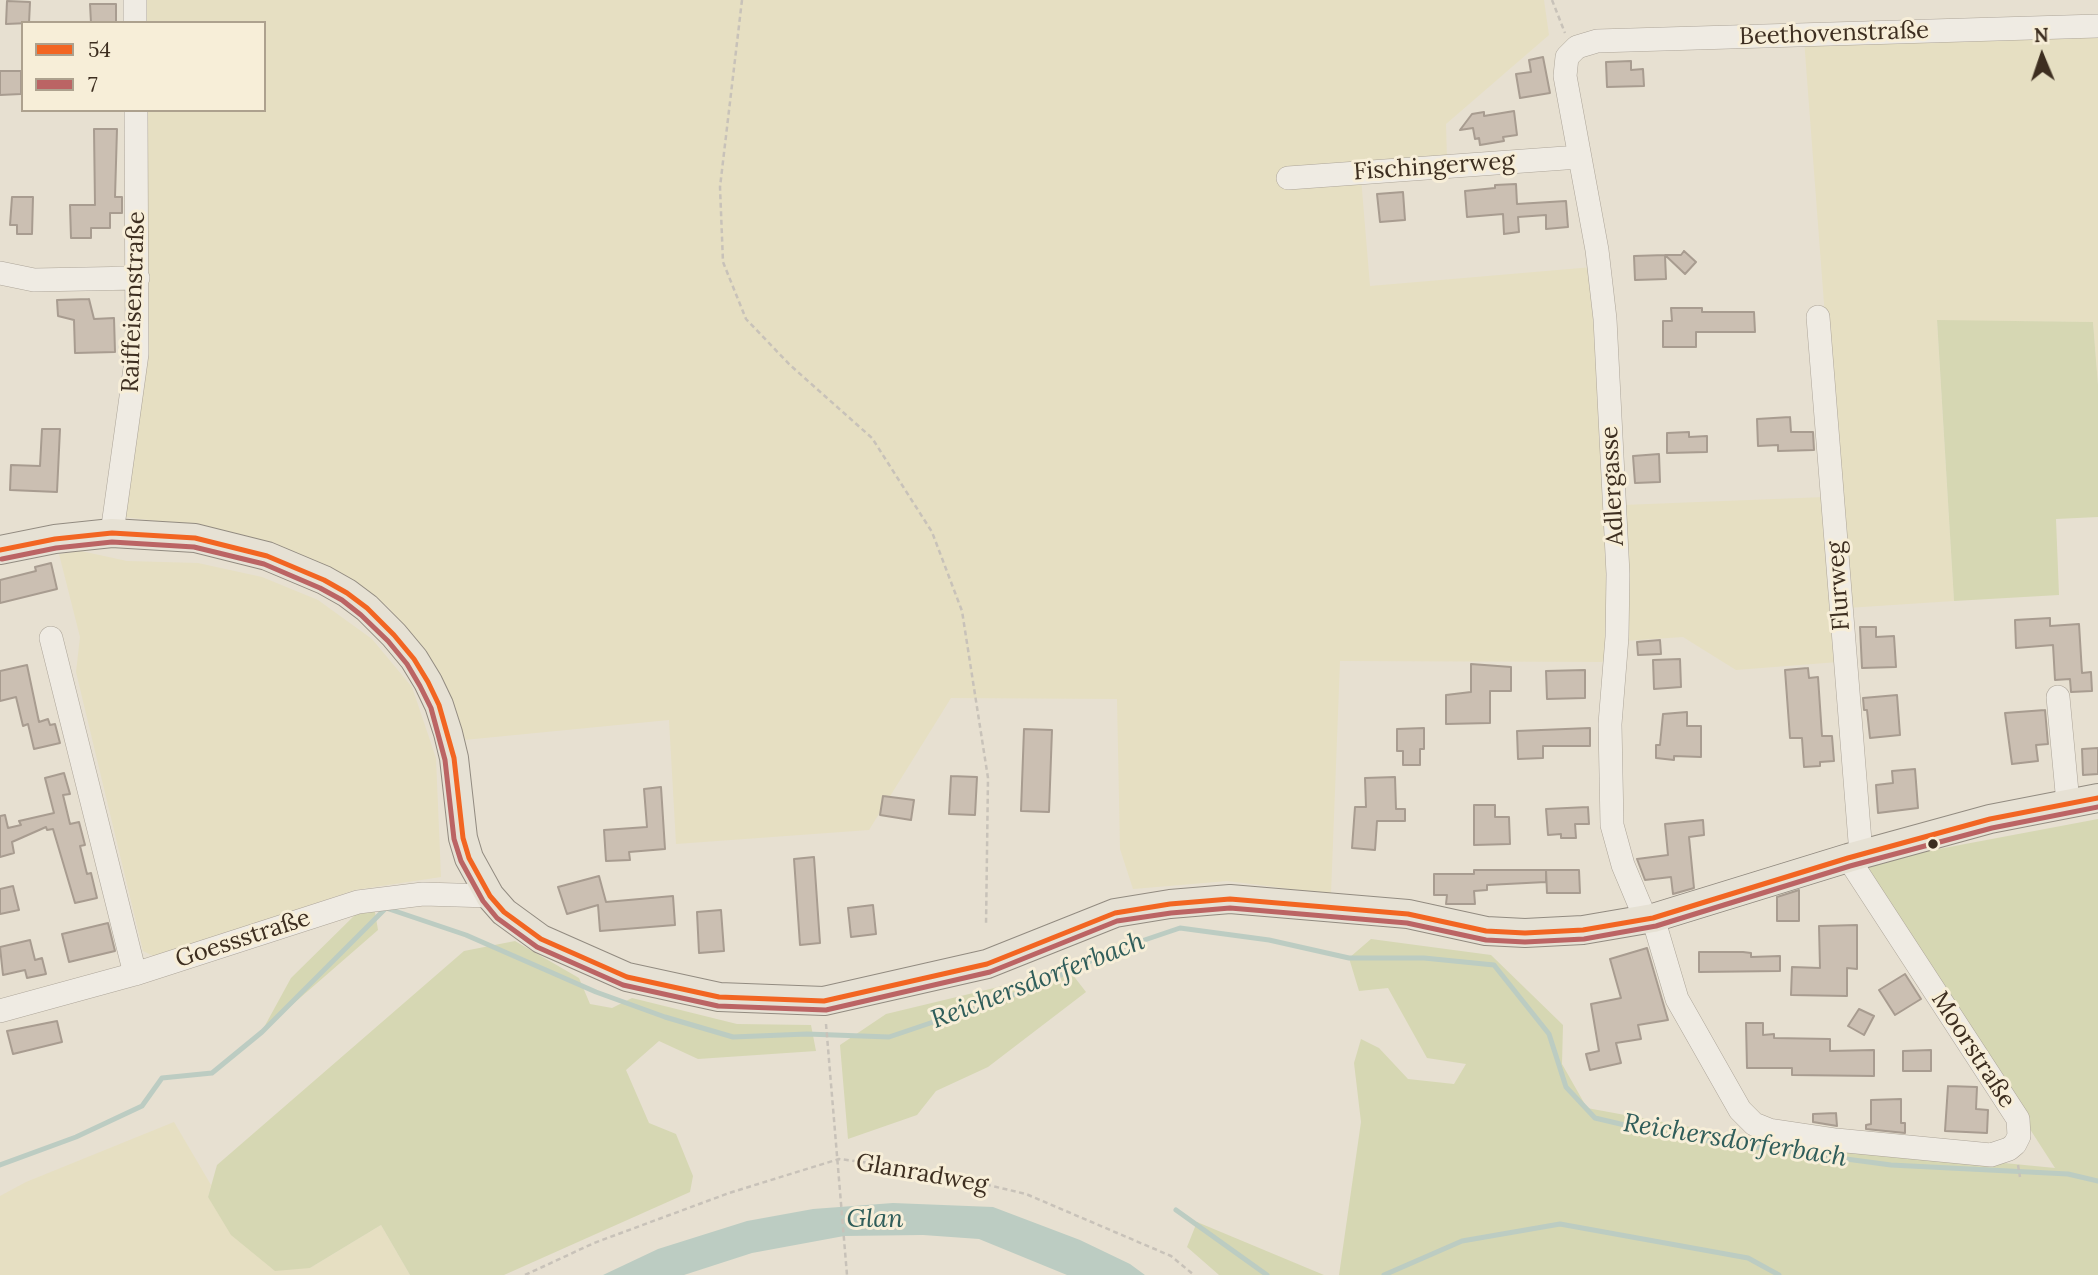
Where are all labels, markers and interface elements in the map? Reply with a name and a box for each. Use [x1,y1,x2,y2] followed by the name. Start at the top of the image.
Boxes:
[1738,16,1930,52] street label: Beethovenstraße
[21,21,266,112] legend
[2007,21,2077,91] north arrow
[2034,23,2049,47] text: N
[88,36,111,63] text: 54
[88,71,98,98] text: 7
[1353,147,1515,187] street label: Fischingerweg
[116,211,152,393] street label: Raiffeisenstraße
[1595,425,1631,547] street label: Adlergasse
[1822,540,1856,632] street label: Flurweg
[1926,837,1940,851] unlabelled marker
[172,904,314,974] street label: Goessstraße
[927,926,1149,1036] water label: Reichersdorferbach
[1925,987,2021,1113] street label: Moorstraße
[1621,1108,1849,1174] water label: Reichersdorferbach
[854,1148,990,1200] street label: Glanradweg
[846,1204,904,1236] water label: Glan

